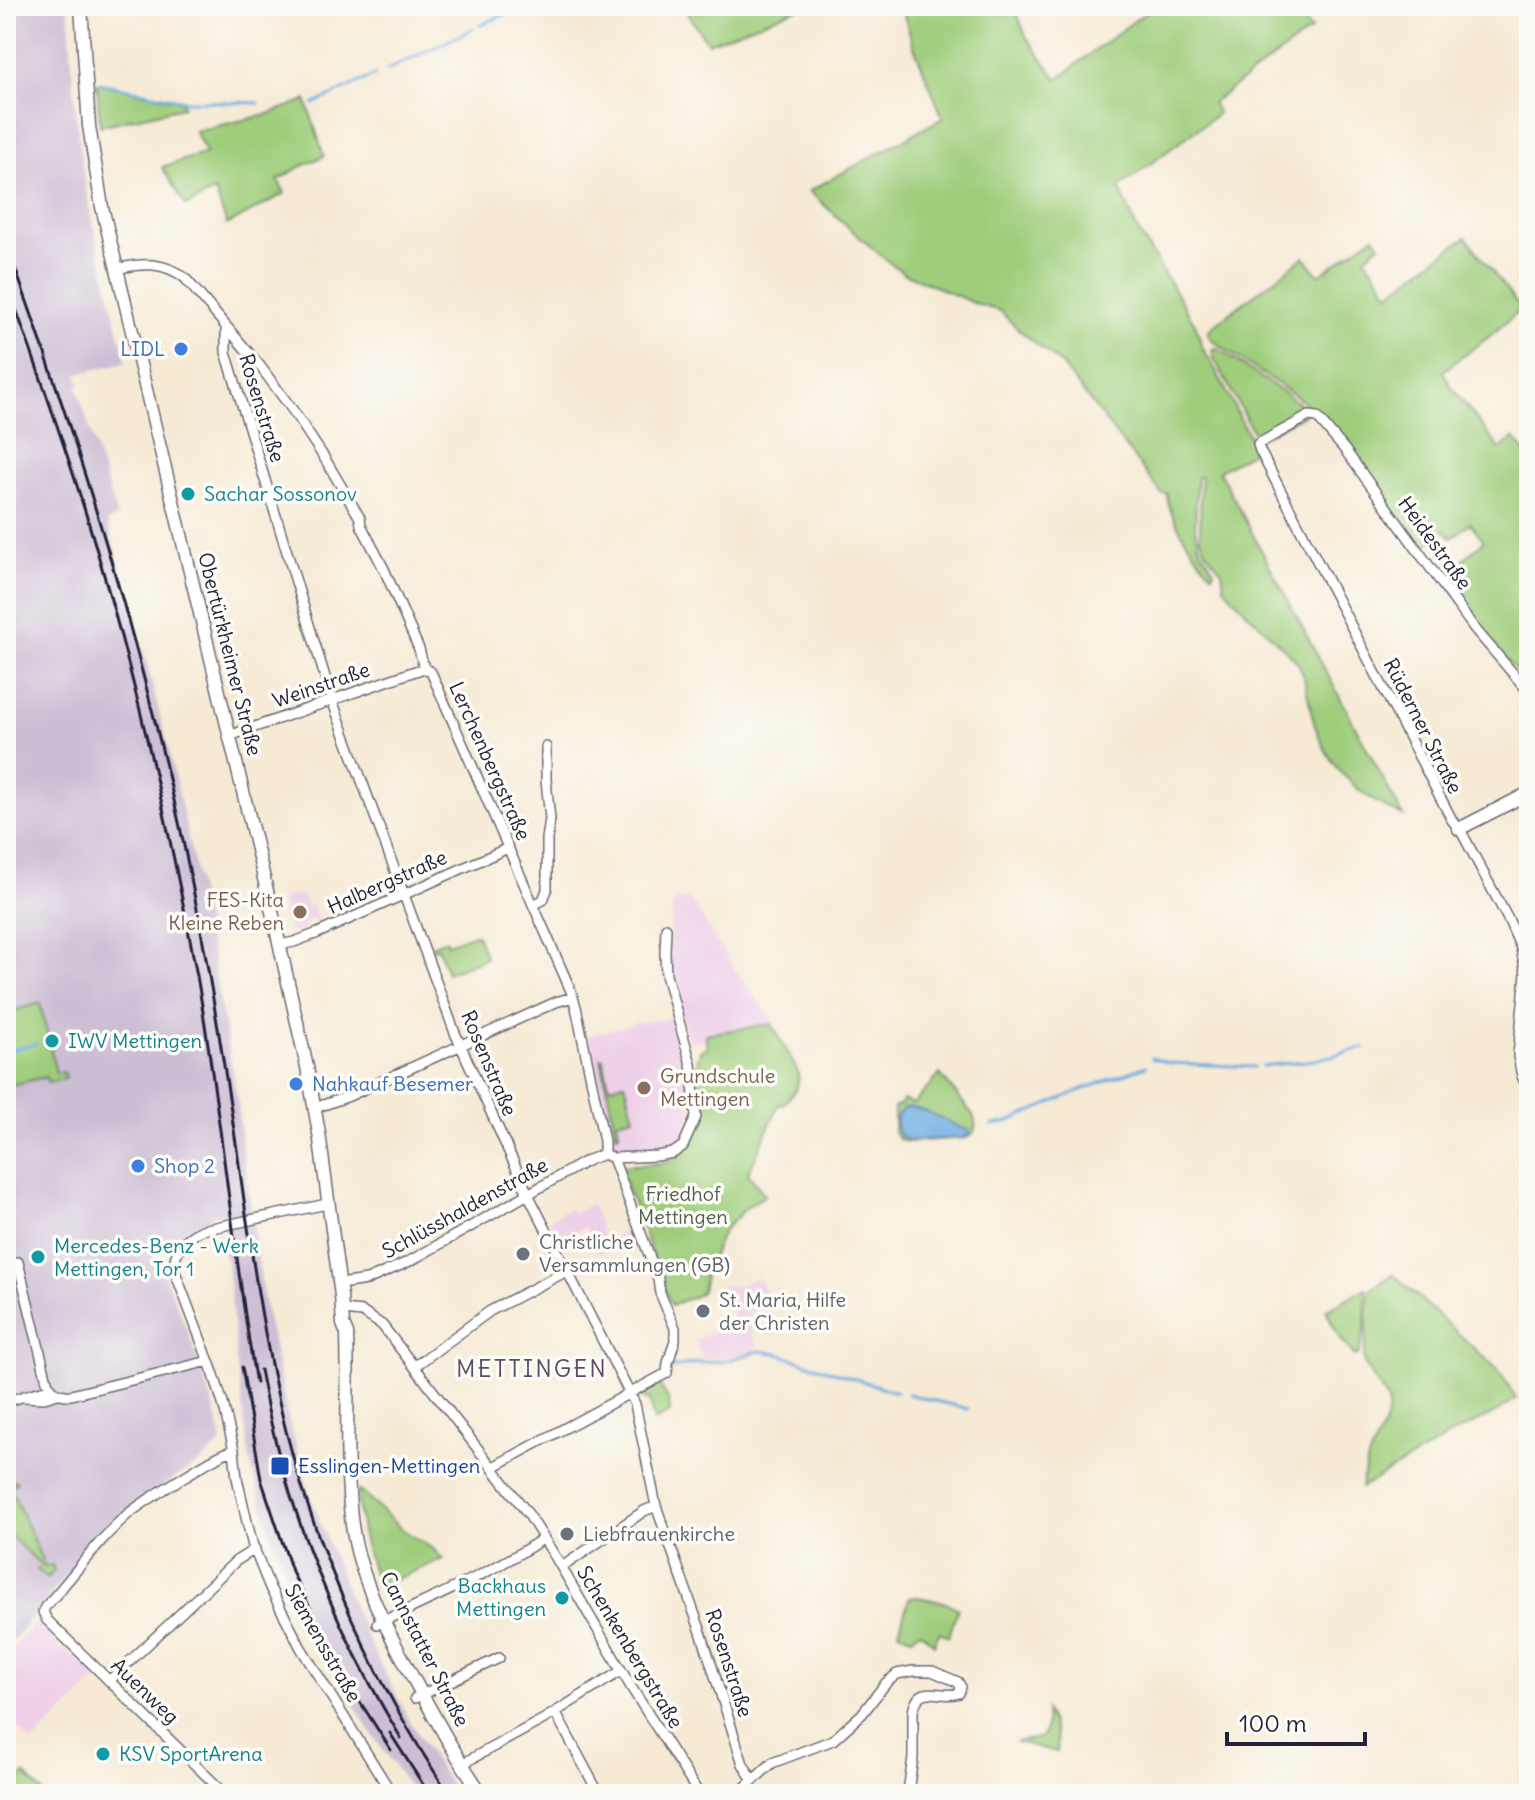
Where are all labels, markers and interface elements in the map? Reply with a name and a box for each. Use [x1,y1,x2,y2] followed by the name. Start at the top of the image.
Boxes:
[120,336,165,361] place label: LIDL
[172,340,190,358] marker: LIDL
[234,351,291,465] street label: Rosenstraße
[204,481,357,506] place label: Sachar Sossonov
[179,485,197,503] marker: Sachar Sossonov
[1393,491,1477,594] street label: Heidestraße
[193,550,268,758] street label: Obertürkheimer Straße
[1379,654,1468,798] street label: Rüderner Straße
[269,656,373,713] street label: Weinstraße
[444,678,537,844] street label: Lerchenbergstraße
[323,844,450,919] street label: Halbergstraße
[168,887,284,935] place label: FES-Kita Kleine Reben
[291,903,309,921] marker: FES-Kita Kleine Reben
[456,1006,523,1119] street label: Rosenstraße
[68,1028,202,1053] place label: IWV Mettingen
[43,1032,61,1050] marker: IWV Mettingen
[660,1063,775,1111] place label: Grundschule Mettingen
[312,1071,473,1096] place label: Nahkauf Besemer
[287,1075,305,1093] marker: Nahkauf Besemer
[635,1079,653,1097] marker: Grundschule Mettingen
[378,1152,552,1263] street label: Schlüsshaldenstraße
[154,1153,215,1178] place label: Shop 2
[129,1157,147,1175] marker: Shop 2
[638,1181,728,1229] park label: Friedhof Mettingen
[539,1229,730,1277] place label: Christliche Versammlungen (GB)
[54,1233,259,1281] place label: Mercedes-Benz - Werk Mettingen, Tor 1
[514,1245,532,1263] marker: Christliche Versammlungen (GB)
[29,1248,47,1266] marker: Mercedes-Benz - Werk Mettingen, Tor 1
[719,1287,846,1335] place label: St. Maria, Hilfe der Christen
[694,1302,712,1320] marker: St. Maria, Hilfe der Christen
[456,1353,608,1383] district label: METTINGEN
[298,1453,480,1478] place label: Esslingen-Mettingen
[269,1455,291,1477] marker: Esslingen-Mettingen
[583,1521,735,1546] place label: Liebfrauenkirche
[558,1525,576,1543] marker: Liebfrauenkirche
[572,1561,689,1733] street label: Schenkenbergstraße
[376,1567,475,1730] street label: Cannstatter Straße
[456,1573,546,1621] place label: Backhaus Mettingen
[280,1579,367,1706] street label: Siemensstraße
[553,1589,571,1607] marker: Backhaus Mettingen
[700,1606,759,1720] street label: Rosenstraße
[106,1652,184,1729] street label: Auenweg
[1227,1696,1365,1746] scale bar
[1239,1708,1307,1738] text: 100 m
[119,1741,263,1766] place label: KSV SportArena
[94,1745,112,1763] marker: KSV SportArena

